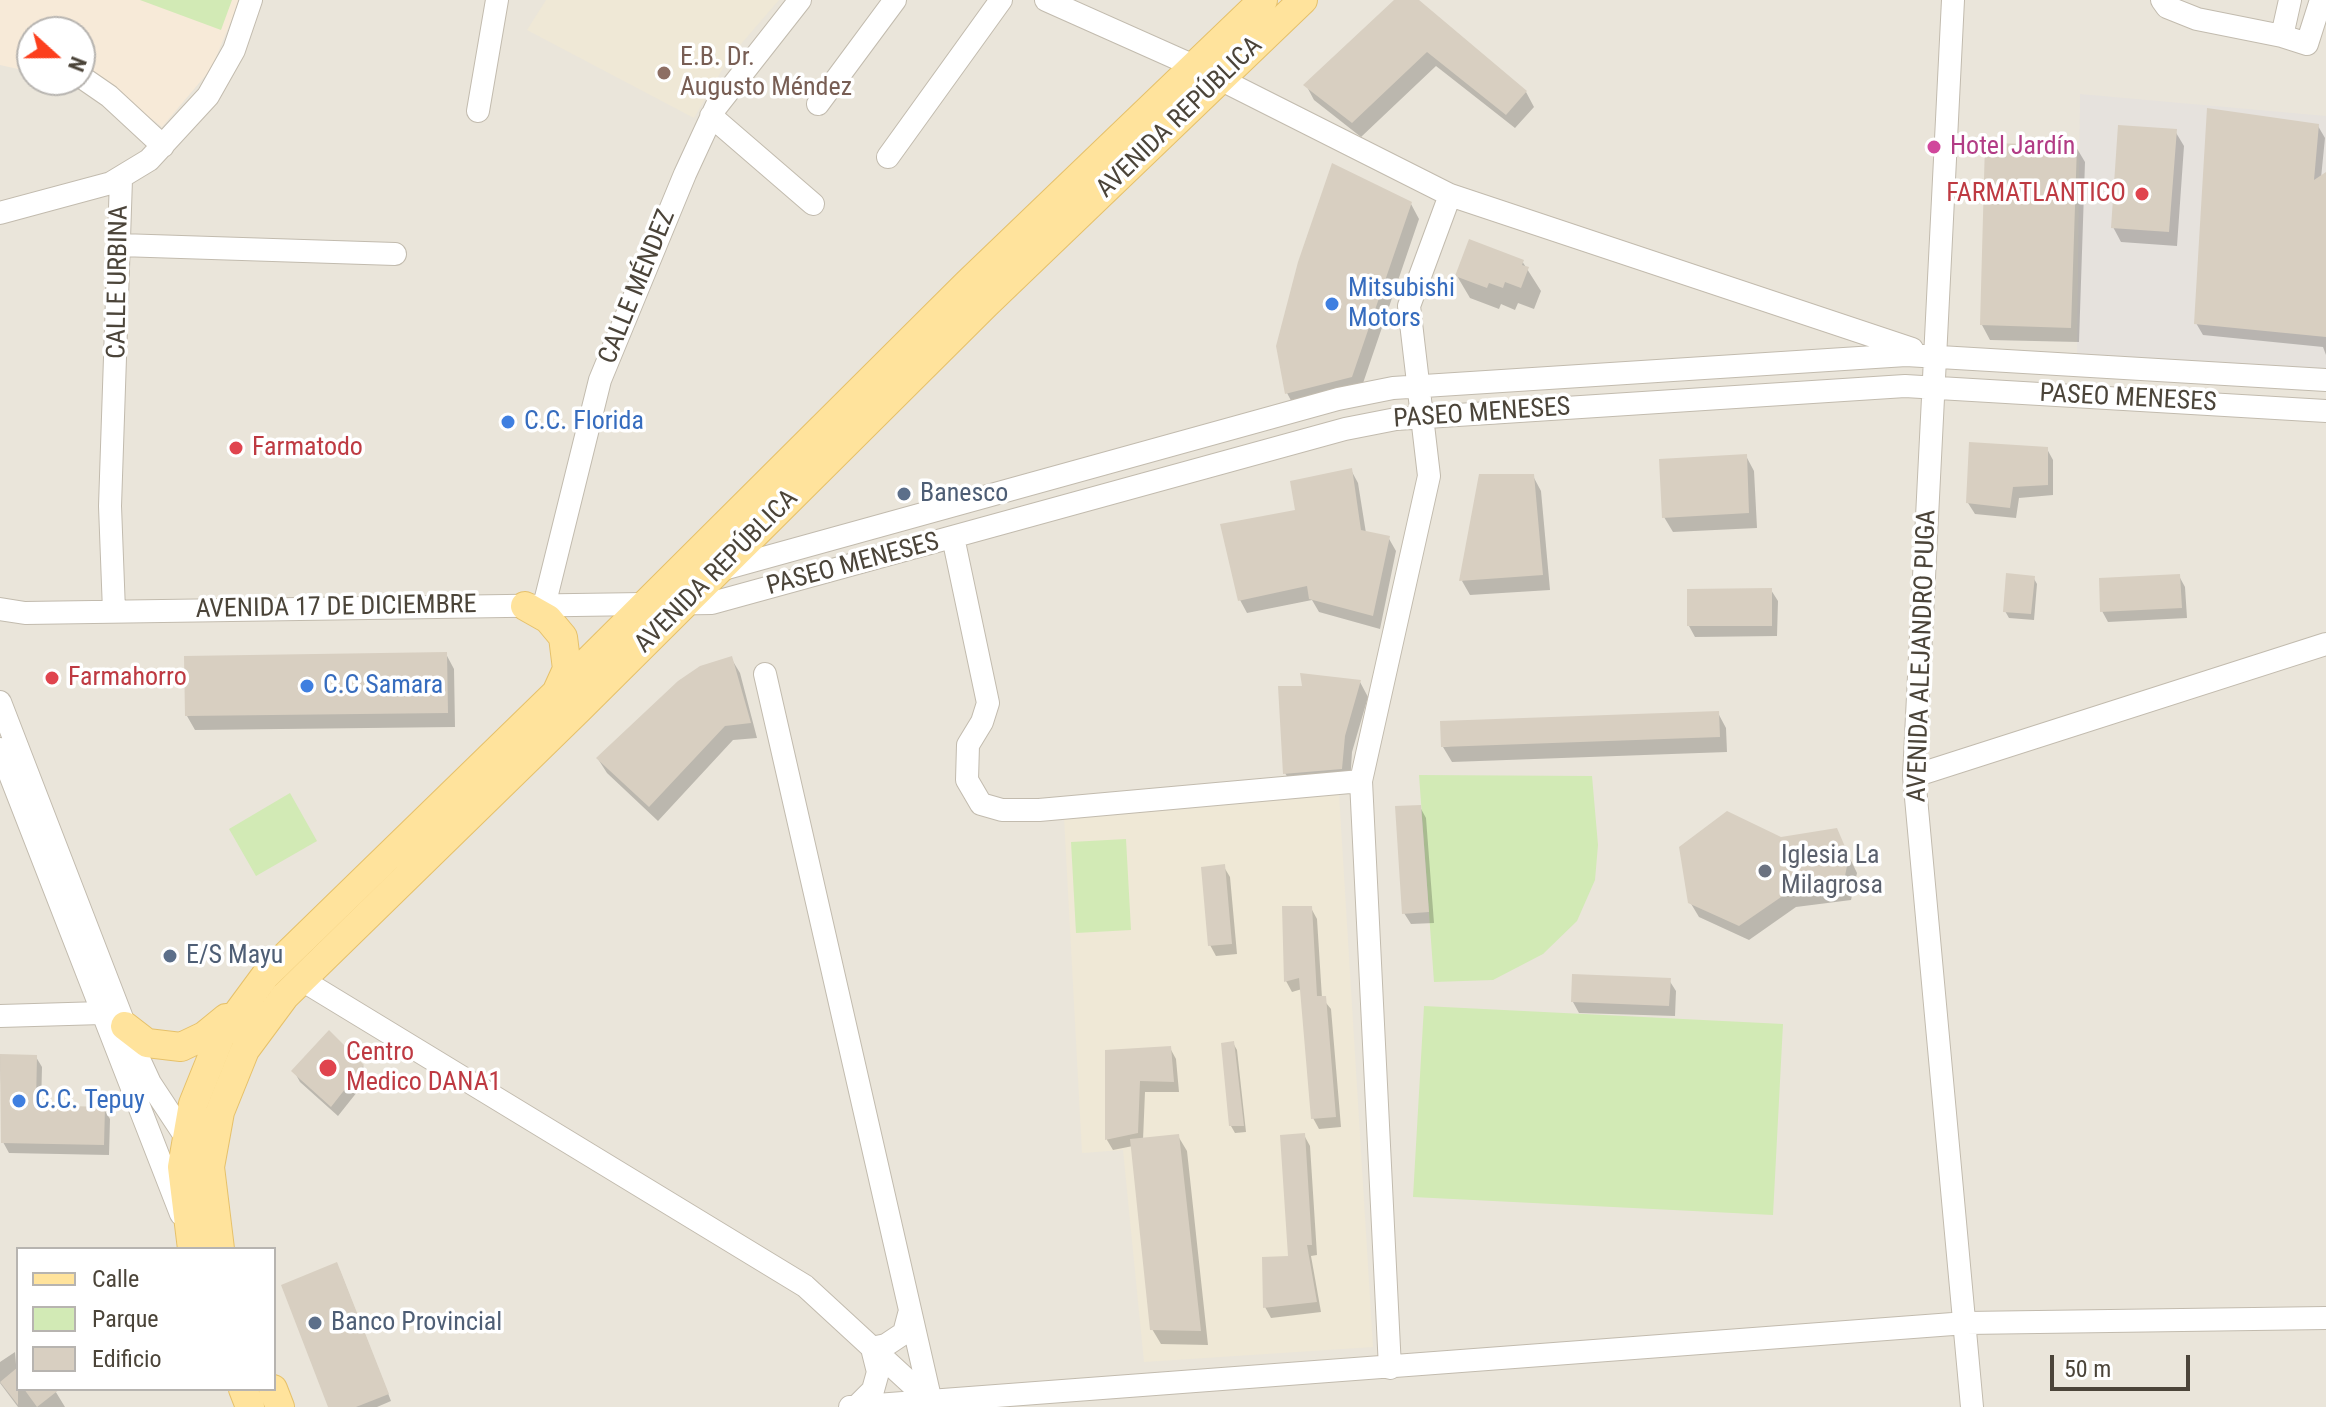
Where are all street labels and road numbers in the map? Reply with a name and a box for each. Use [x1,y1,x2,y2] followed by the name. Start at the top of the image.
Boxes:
[1091,31,1269,205] street label: AVENIDA REPÚBLICA
[102,205,136,359] street label: CALLE URBINA
[593,205,683,369] street label: CALLE MÉNDEZ
[2039,379,2217,419] street label: PASEO MENESES
[1393,392,1571,436] street label: PASEO MENESES
[629,484,805,660] street label: AVENIDA REPÚBLICA
[1902,509,1944,803] street label: AVENIDA ALEJANDRO PUGA
[763,527,943,603] street label: PASEO MENESES
[195,590,477,626] street label: AVENIDA 17 DE DICIEMBRE

